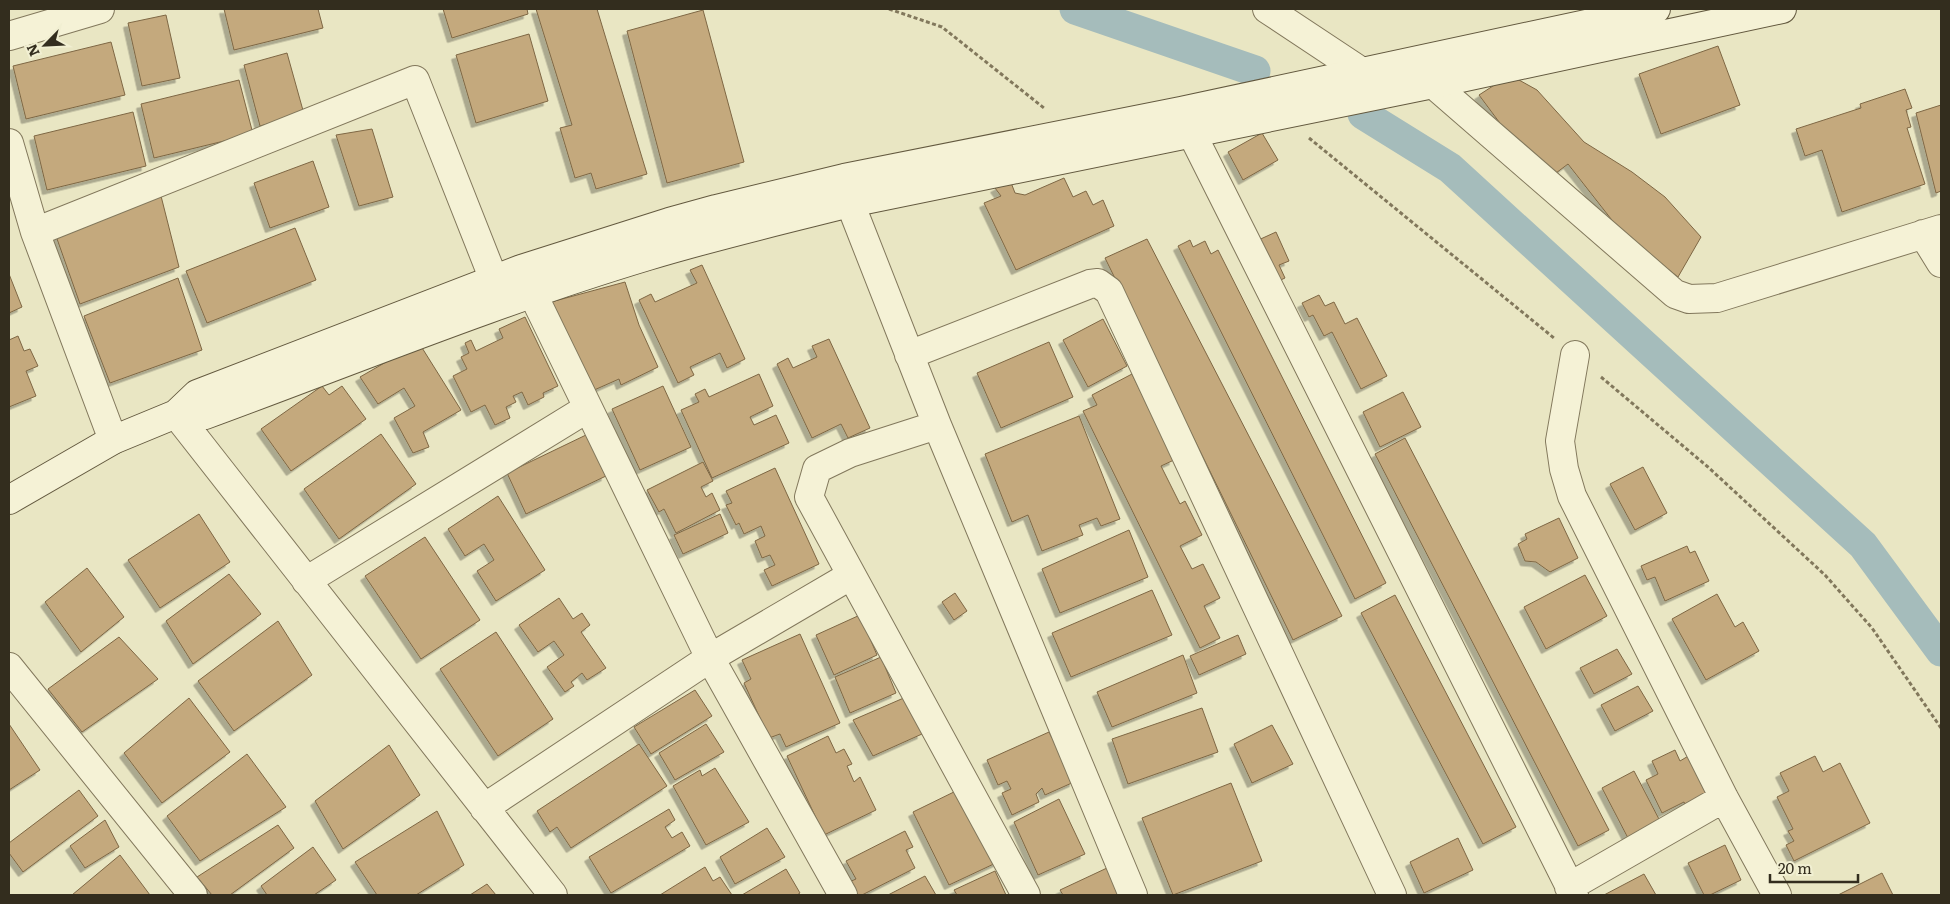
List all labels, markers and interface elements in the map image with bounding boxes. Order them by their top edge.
north arrow [20,20,70,70]
text: N [21,41,44,60]
scale bar [1770,852,1858,884]
text: 20 m [1778,856,1812,879]

